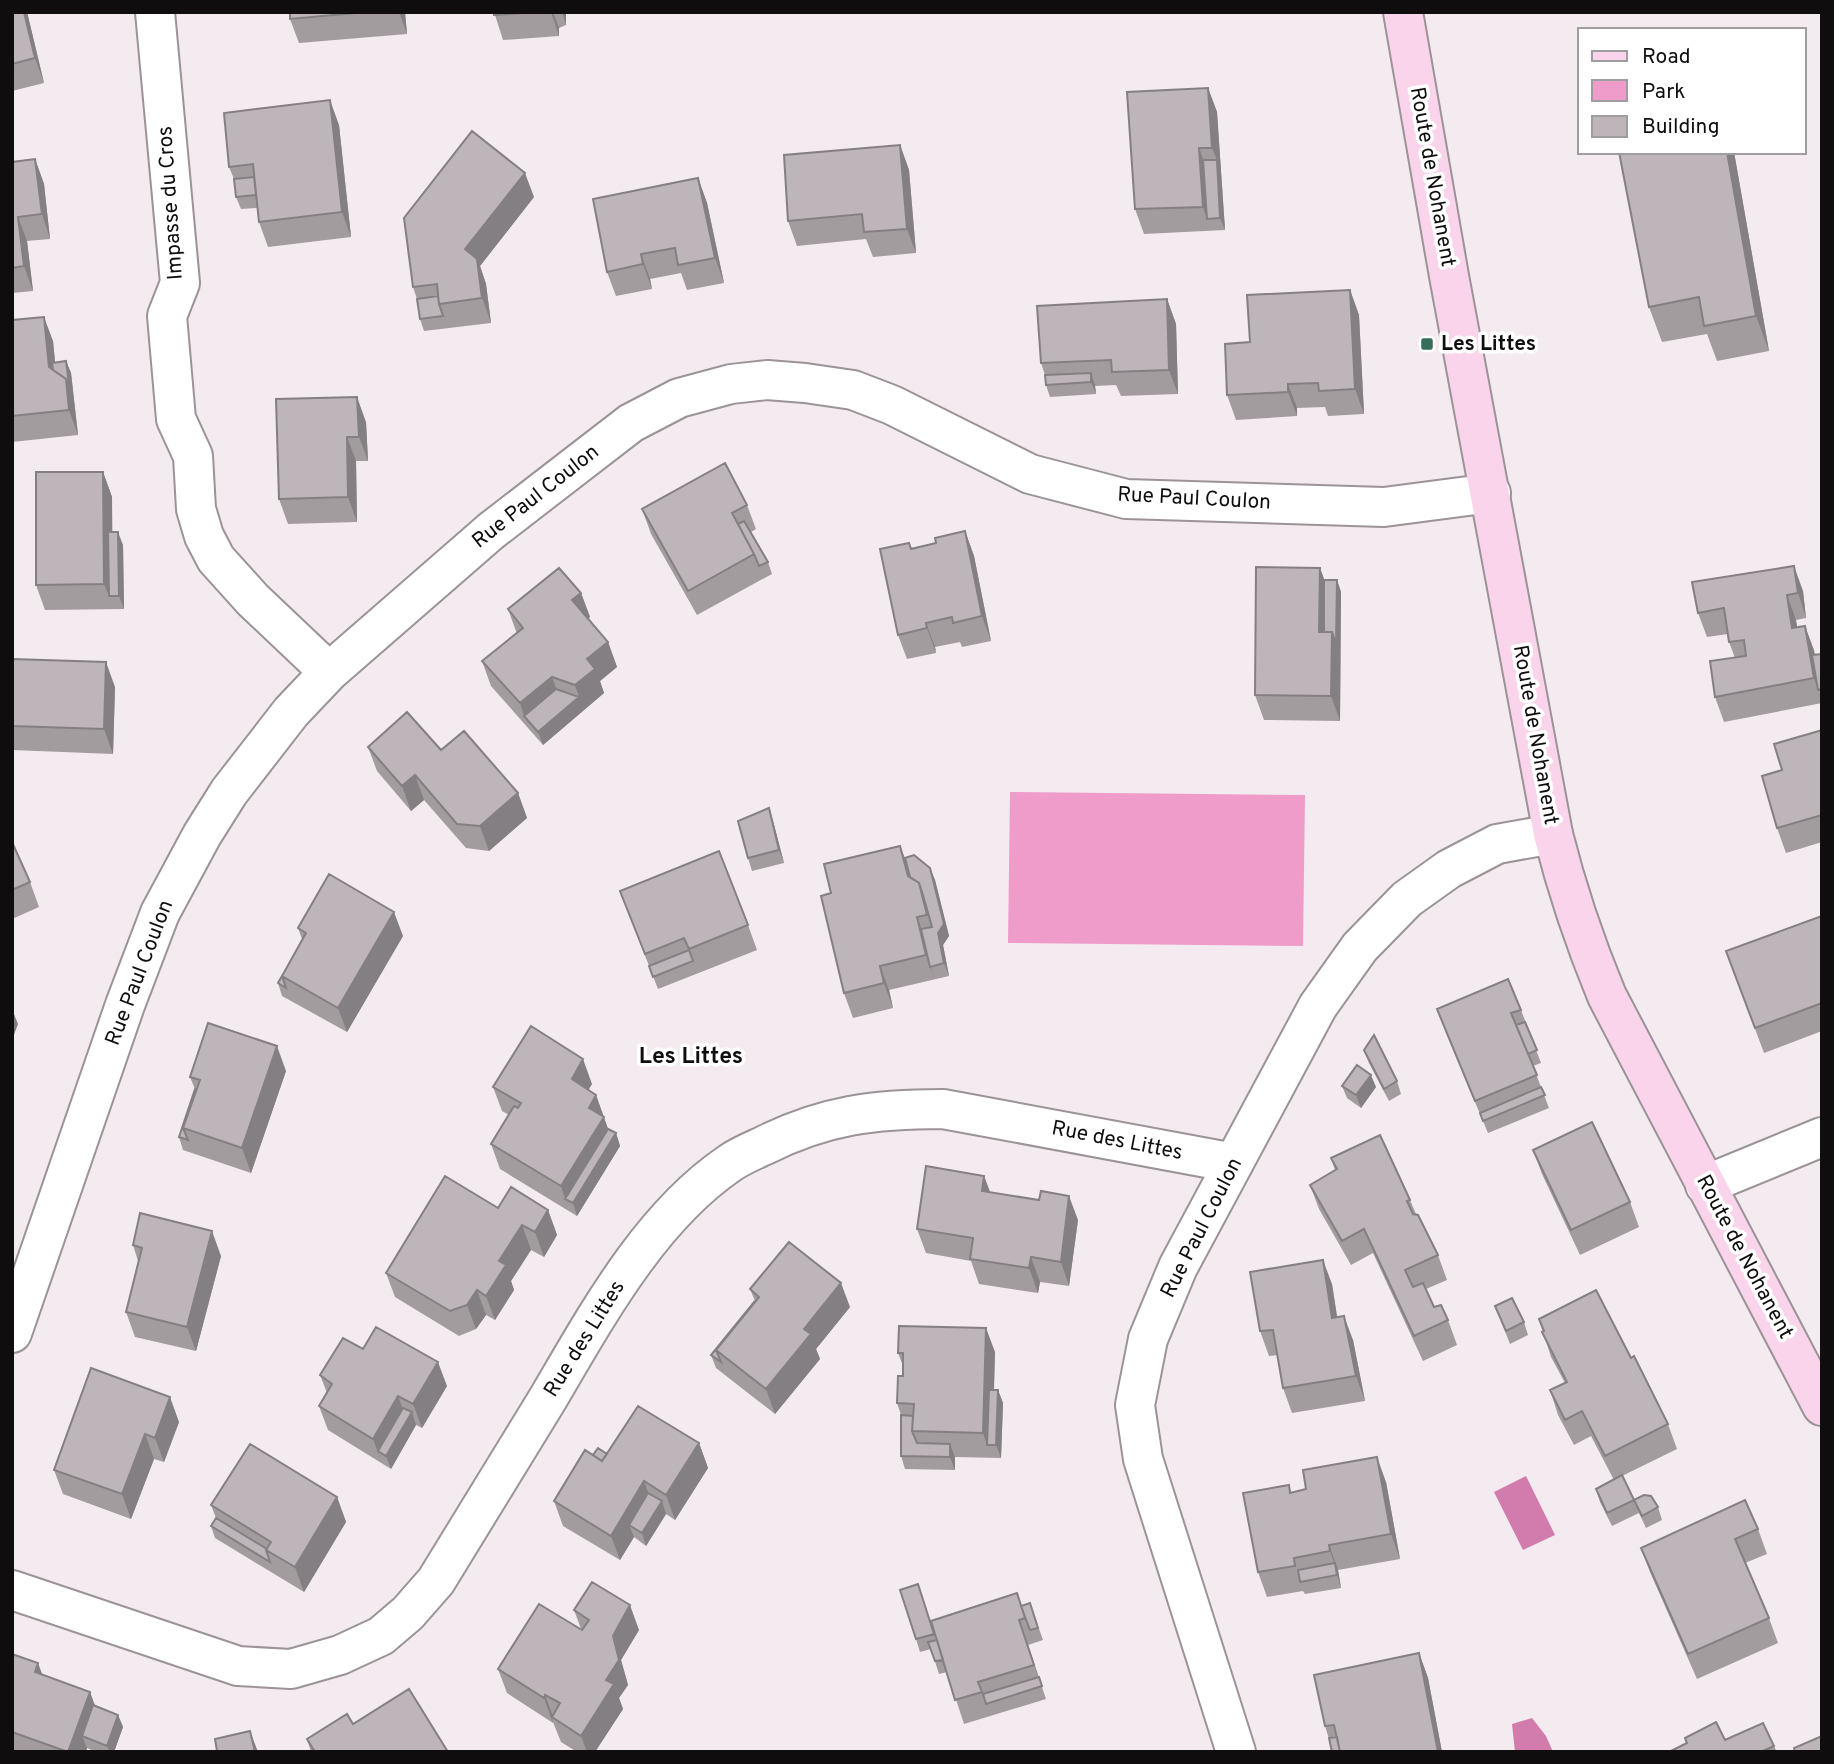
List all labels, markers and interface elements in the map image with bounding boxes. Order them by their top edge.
legend [1578,28,1806,154]
text: Road [1642,44,1691,71]
text: Park [1642,79,1685,106]
street label: Route de Nohanent [1403,85,1461,269]
text: Building [1642,114,1720,141]
street label: Impasse du Cros [152,125,190,281]
place label: Les Littes [1441,331,1536,358]
marker: Les Littes [1419,336,1435,352]
street label: Rue Paul Coulon [467,439,605,555]
street label: Rue Paul Coulon [1116,481,1272,517]
street label: Route de Nohanent [1506,643,1564,827]
street label: Rue Paul Coulon [100,896,180,1050]
district label: Les Littes [639,1043,743,1072]
street label: Rue des Littes [1049,1115,1185,1167]
street label: Rue Paul Coulon [1155,1153,1249,1303]
street label: Route de Nohanent [1689,1170,1799,1344]
street label: Rue des Littes [538,1276,632,1402]

